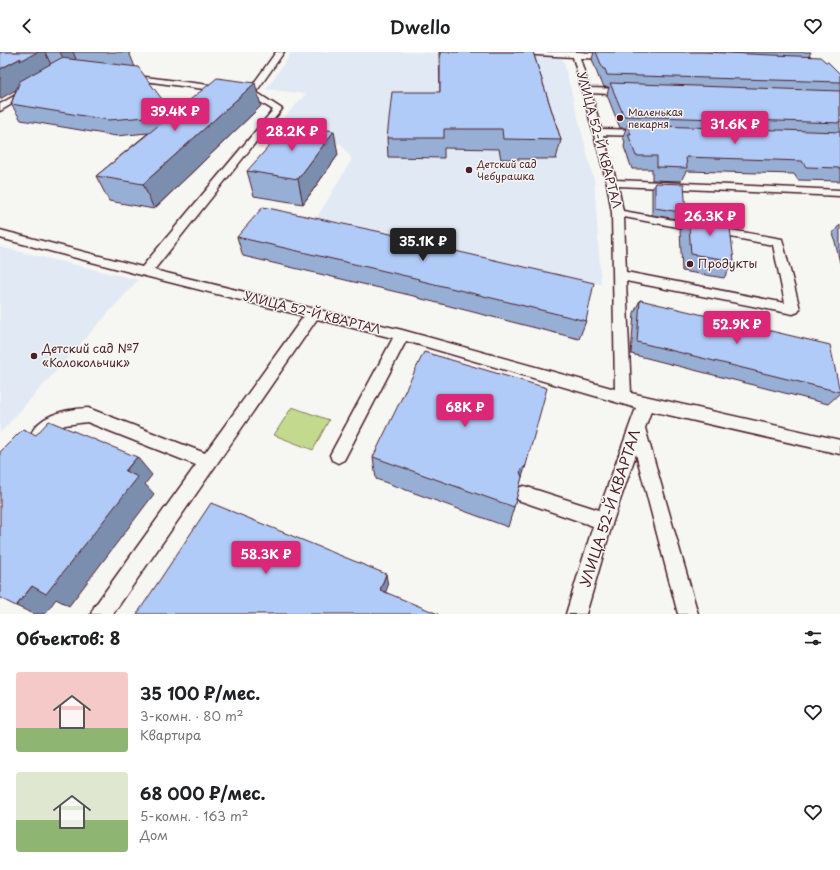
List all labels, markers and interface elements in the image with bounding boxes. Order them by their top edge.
text: Dwello [390,13,450,40]
icon: back [16,15,38,37]
icon: heart [802,15,824,37]
street label: УЛИЦА 52-Й КВАРТАЛ [573,69,627,210]
pin: 39.4K ₽ [138,98,212,132]
text: 39.4K ₽ [150,101,200,120]
place label: Маленькая пекарня [628,104,683,131]
pin: 31.6K ₽ [698,111,772,145]
marker: Маленькая пекарня [615,113,625,123]
text: 31.6K ₽ [710,114,760,133]
pin: 28.2K ₽ [255,118,329,152]
text: 28.2K ₽ [266,121,318,140]
place label: Детский сад Чебурашка [476,156,537,184]
marker: Детский сад Чебурашка [464,165,474,175]
pin: 26.3K ₽ [673,203,747,237]
text: 26.3K ₽ [684,206,736,225]
pin: 35.1K ₽ [386,228,460,262]
text: 35.1K ₽ [399,231,447,250]
place label: Продукты [698,254,757,272]
marker: Продукты [685,259,695,269]
street label: УЛИЦА 52-Й КВАРТАЛ [242,286,383,338]
pin: 52.9K ₽ [700,311,774,345]
text: 52.9K ₽ [712,314,762,333]
place label: Детский сад №7 «Колокольчик» [41,339,139,371]
marker: Детский сад №7 «Колокольчик» [29,351,39,361]
pin: 68K ₽ [437,394,493,428]
text: 68K ₽ [445,397,485,416]
street label: УЛИЦА 52-Й КВАРТАЛ [574,426,645,589]
pin: 58.3K ₽ [229,541,303,575]
text: 58.3K ₽ [240,544,292,563]
text: Объектов: 8 [16,625,120,651]
icon: filters [802,627,824,649]
text: 35 100 ₽/мес. [140,680,260,706]
icon: home [48,688,96,736]
icon: heart [802,701,824,723]
text: 3-комн. · 80 m² [140,706,243,725]
text: Квартира [140,725,201,744]
text: 68 000 ₽/мес. [140,780,265,806]
icon: home [48,788,96,836]
icon: heart [802,801,824,823]
text: 5-комн. · 163 m² [140,806,249,825]
text: Дом [140,825,168,844]

